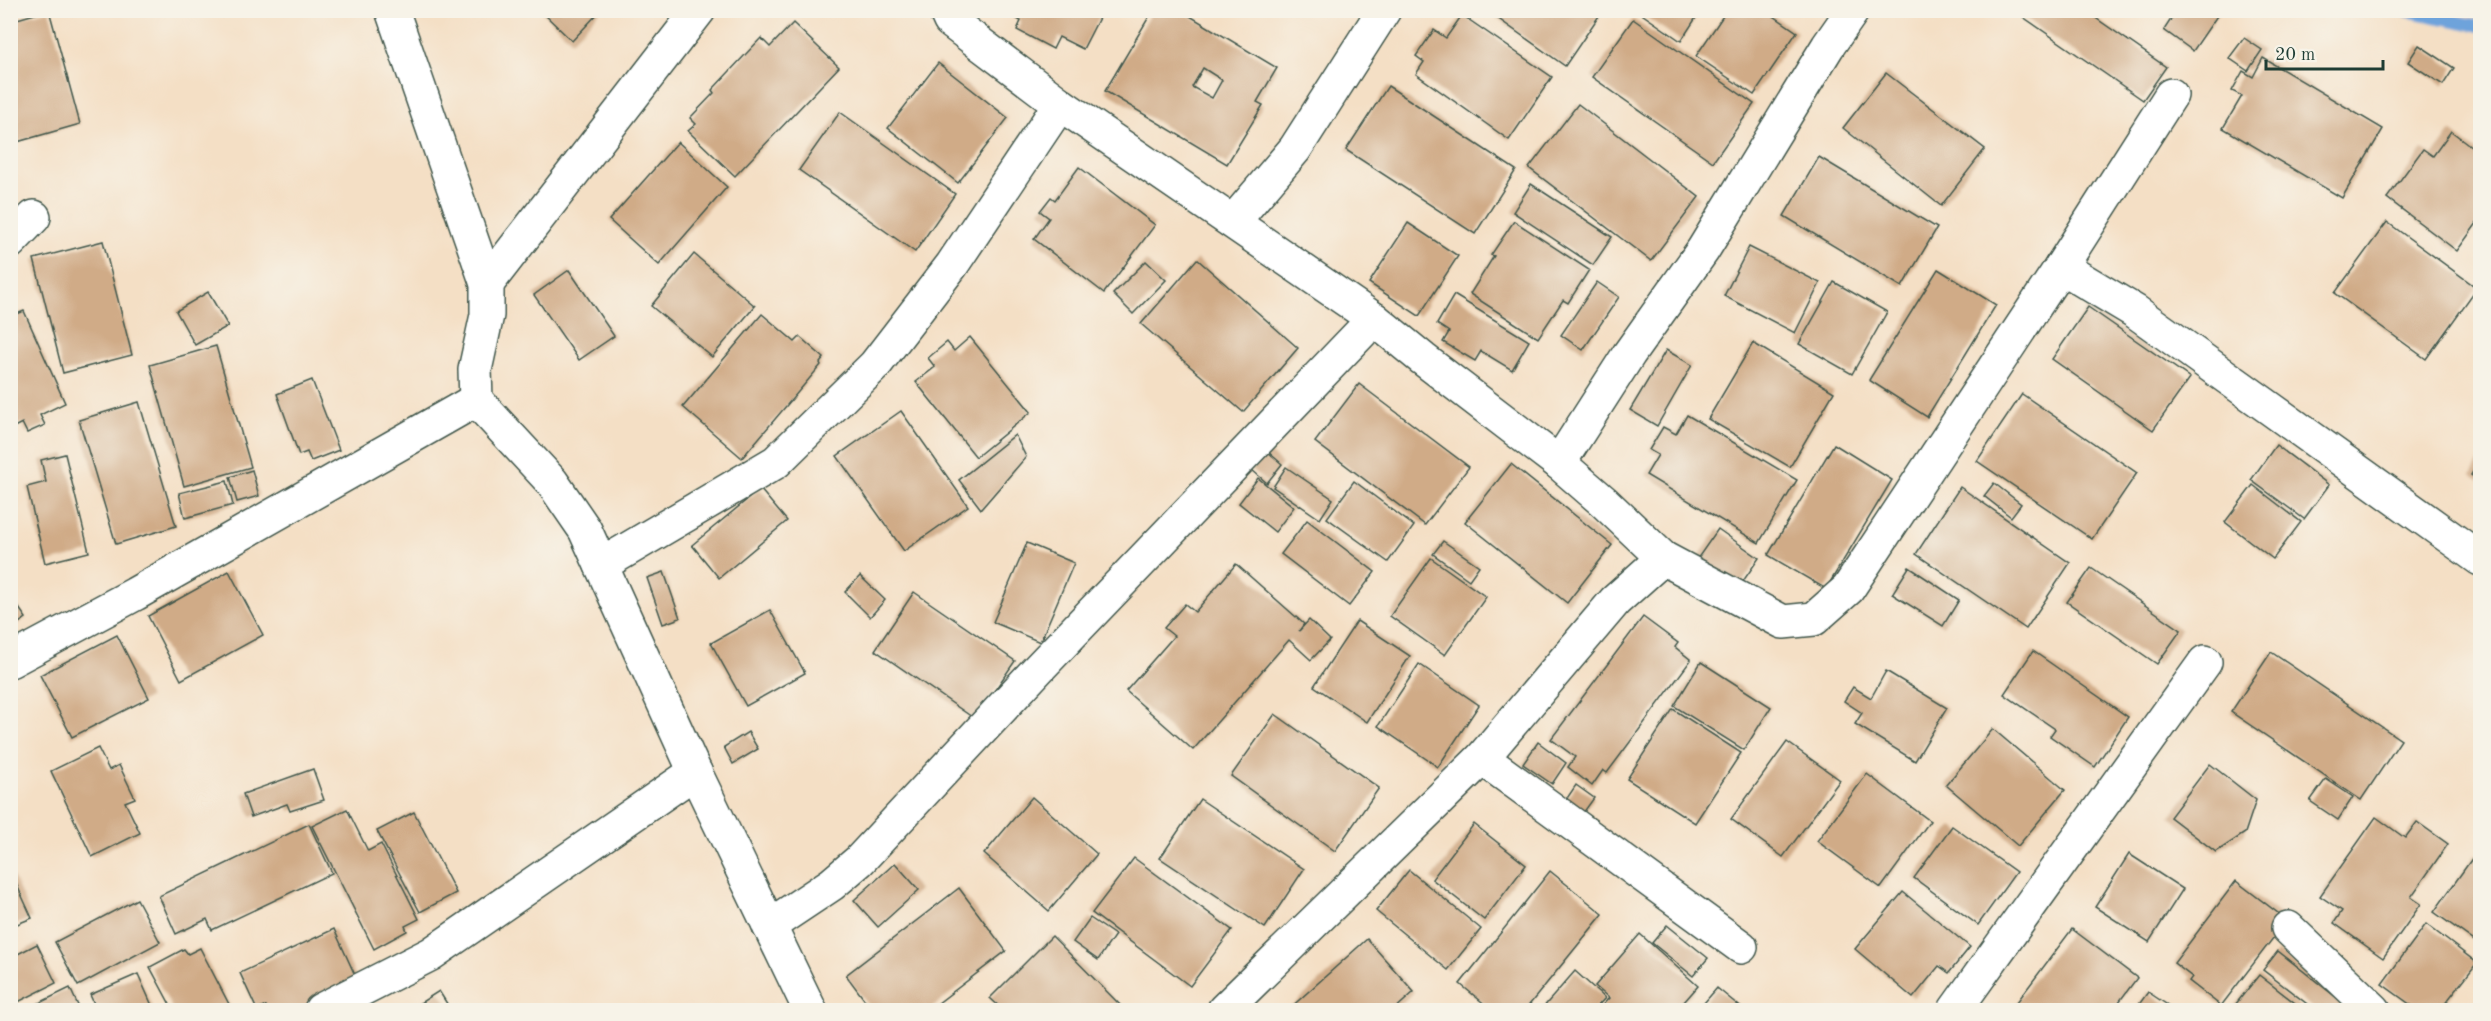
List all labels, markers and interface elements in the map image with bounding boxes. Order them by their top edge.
scale bar [2266,33,2383,71]
text: 20 m [2275,46,2315,64]

